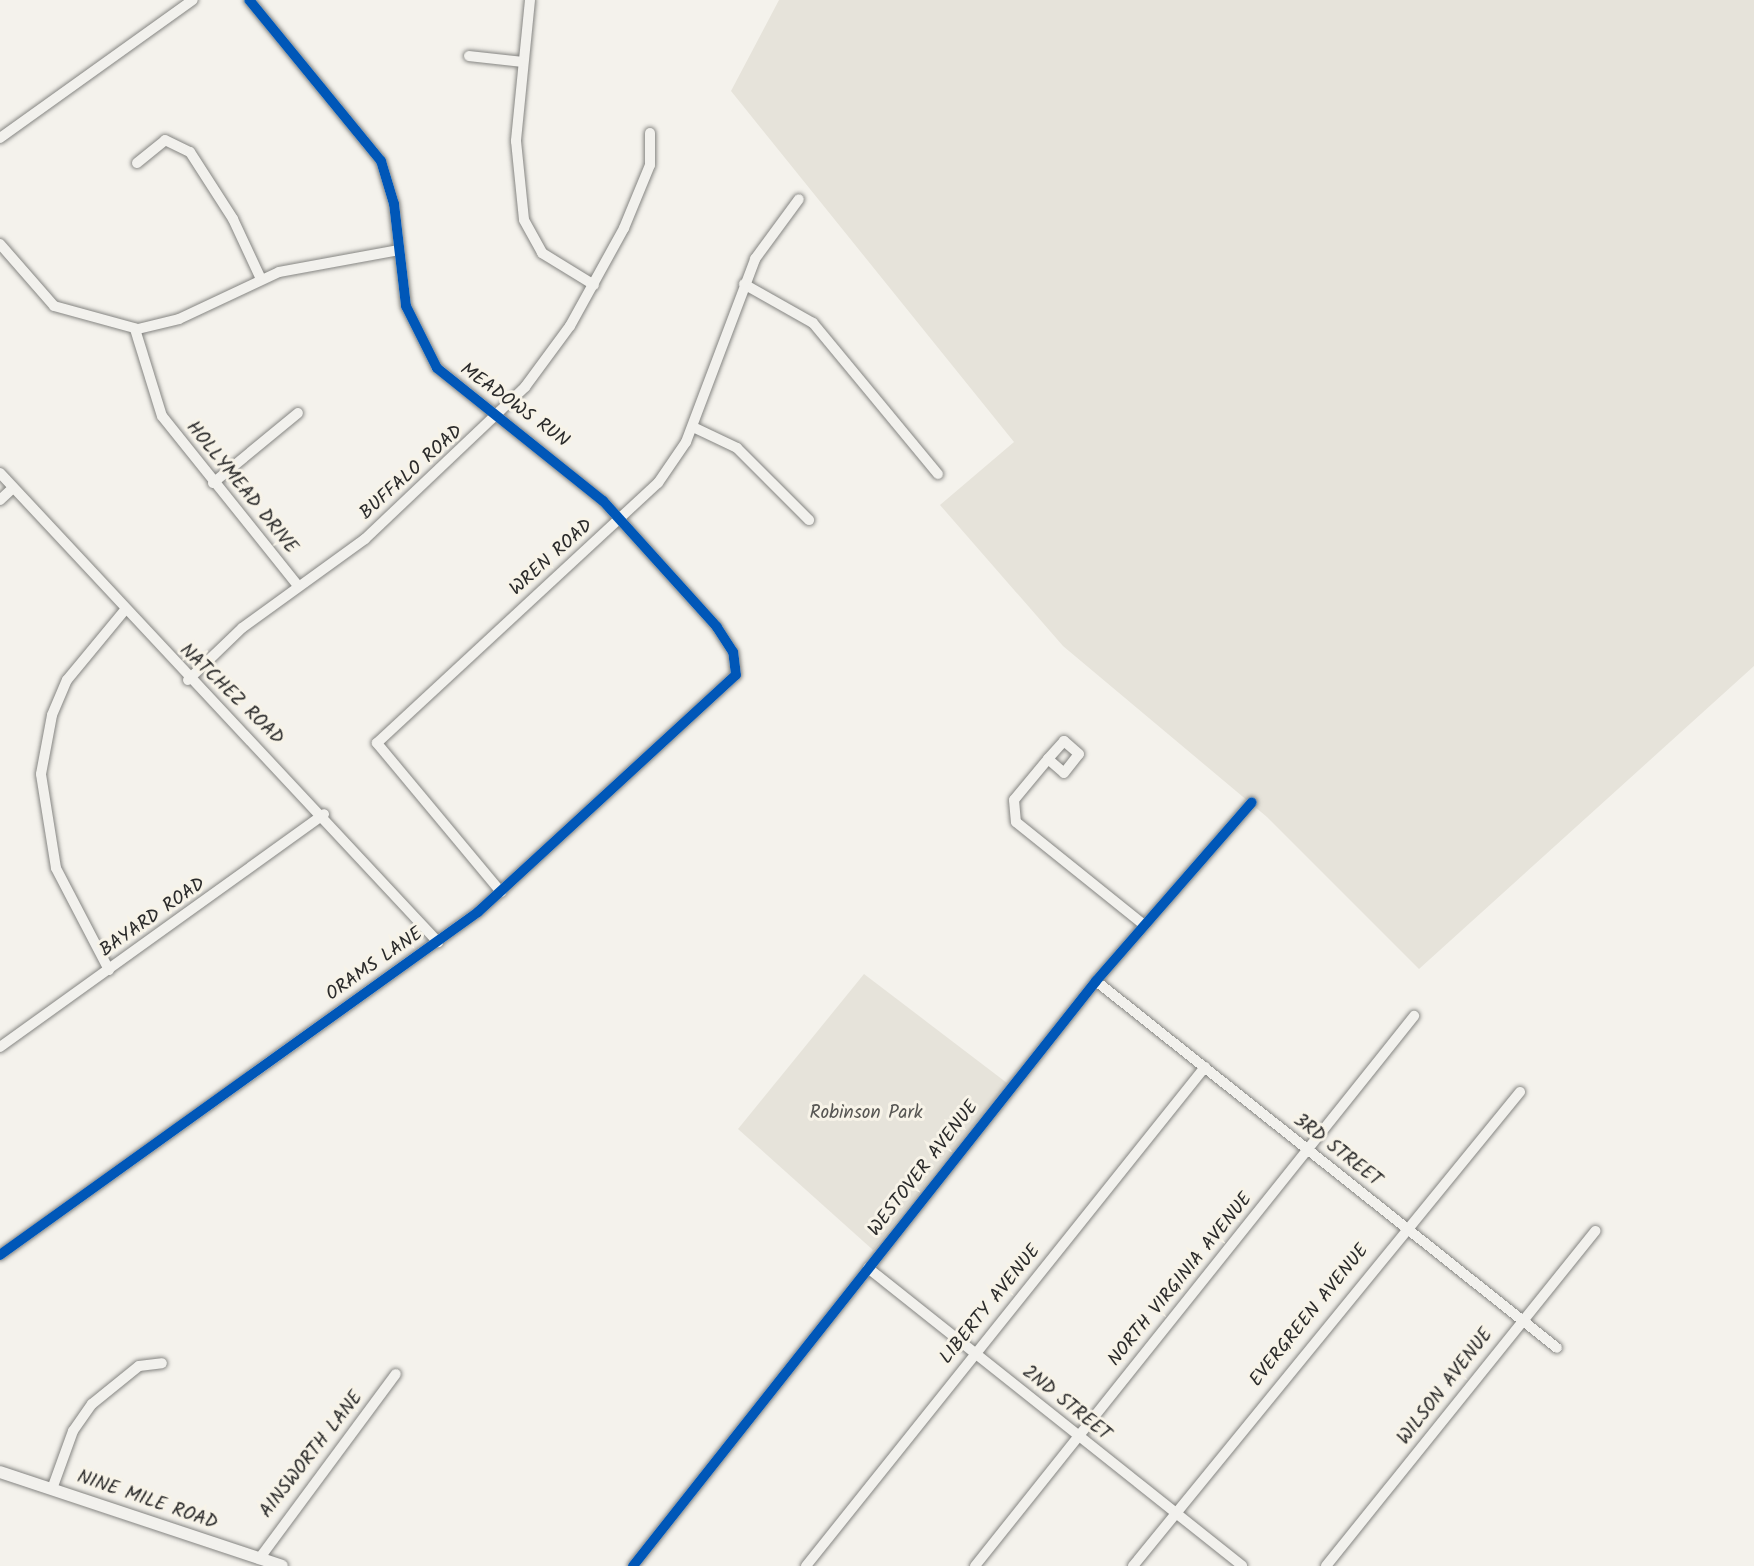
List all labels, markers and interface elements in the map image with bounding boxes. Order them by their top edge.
street label: MEADOWS RUN [455,359,573,453]
street label: HOLLYMEAD DRIVE [181,417,301,559]
street label: BUFFALO ROAD [356,421,468,525]
street label: WREN ROAD [506,515,598,601]
street label: NATCHEZ ROAD [174,640,288,750]
street label: BAYARD ROAD [96,873,210,963]
street label: ORAMS LANE [322,923,428,1007]
street label: WESTOVER AVENUE [864,1097,984,1241]
park label: Robinson Park [809,1103,923,1125]
street label: 3RD STREET [1288,1110,1386,1192]
street label: NORTH VIRGINIA AVENUE [1104,1189,1258,1371]
street label: EVERGREEN AVENUE [1245,1240,1375,1392]
street label: LIBERTY AVENUE [936,1241,1046,1369]
street label: WILSON AVENUE [1393,1324,1499,1450]
street label: 2ND STREET [1017,1361,1115,1447]
street label: AINSWORTH LANE [255,1387,369,1523]
street label: NINE MILE ROAD [74,1466,220,1536]

